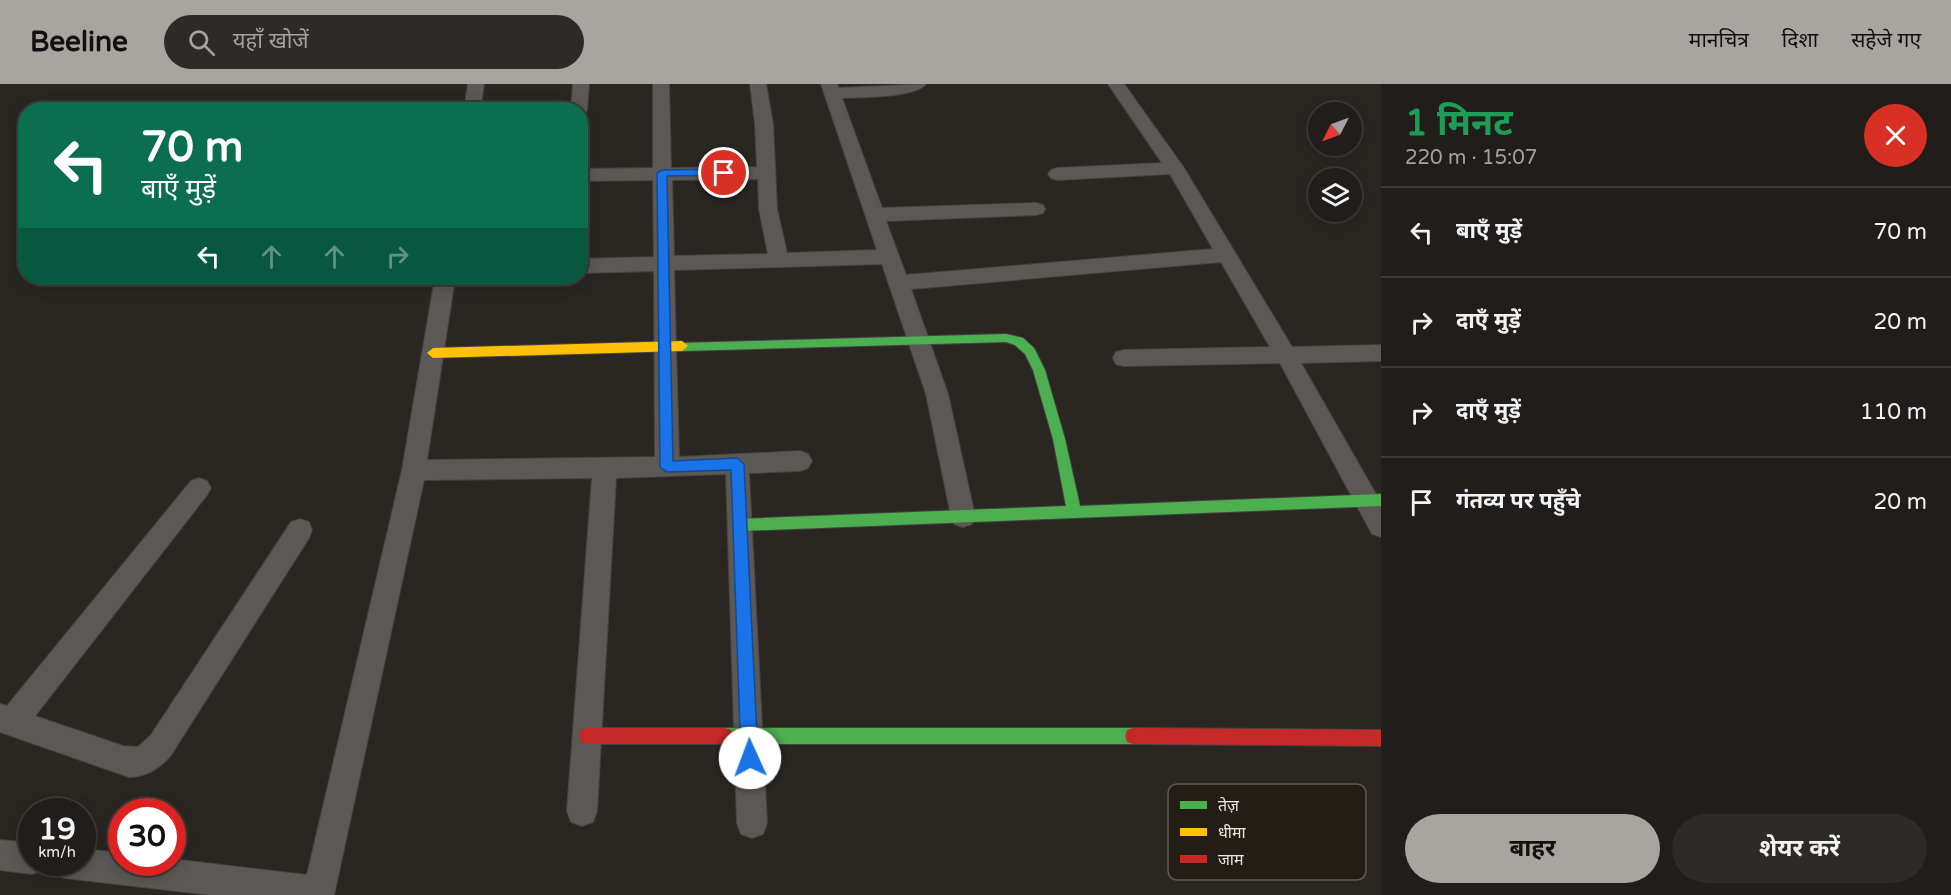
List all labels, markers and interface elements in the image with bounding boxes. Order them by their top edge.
search box [164,15,584,69]
text: Beeline [30,25,128,59]
icon: search [185,26,218,59]
text: यहाँ खोजें [233,28,309,54]
text: मानचित्र [1689,28,1749,53]
text: दिशा [1782,28,1818,53]
text: सहेजे गए [1851,28,1921,53]
north arrow [1308,102,1362,156]
map controls [1308,102,1362,222]
text: 1 मिनट [1405,102,1513,145]
button: close [1864,104,1927,167]
text: 70 m [141,122,243,173]
icon: left [42,126,120,204]
text: 220 m · 15:07 [1405,146,1537,170]
pin [698,147,749,198]
icon: arrive [707,156,740,189]
button: layers [1308,168,1362,222]
text: बाएँ मुड़ें [141,173,216,206]
icon: left [1405,216,1438,249]
text: बाएँ मुड़ें [1456,218,1522,244]
text: 70 m [1873,219,1927,245]
icon: left [192,240,225,273]
icon: ahead [255,240,288,273]
icon: ahead [318,240,351,273]
icon: right [381,240,414,273]
icon: right [1405,306,1438,339]
text: दाएँ मुड़ें [1456,308,1521,334]
text: 20 m [1873,309,1927,335]
icon: right [1405,396,1438,429]
text: दाएँ मुड़ें [1456,398,1521,424]
text: 110 m [1860,399,1927,425]
icon: arrive [1405,486,1438,519]
text: गंतव्य पर पहुँचे [1456,488,1581,514]
text: 20 m [1873,489,1927,515]
position arrow [718,726,782,790]
legend [1168,784,1366,880]
text: तेज़ [1218,796,1240,816]
speed limit sign: 30 [108,798,186,876]
text: 19 [38,811,76,848]
button: बाहर [1405,814,1660,883]
button: शेयर करें [1672,814,1927,883]
text: धीमा [1218,823,1247,843]
text: km/h [38,843,76,861]
text: जाम [1218,850,1244,870]

